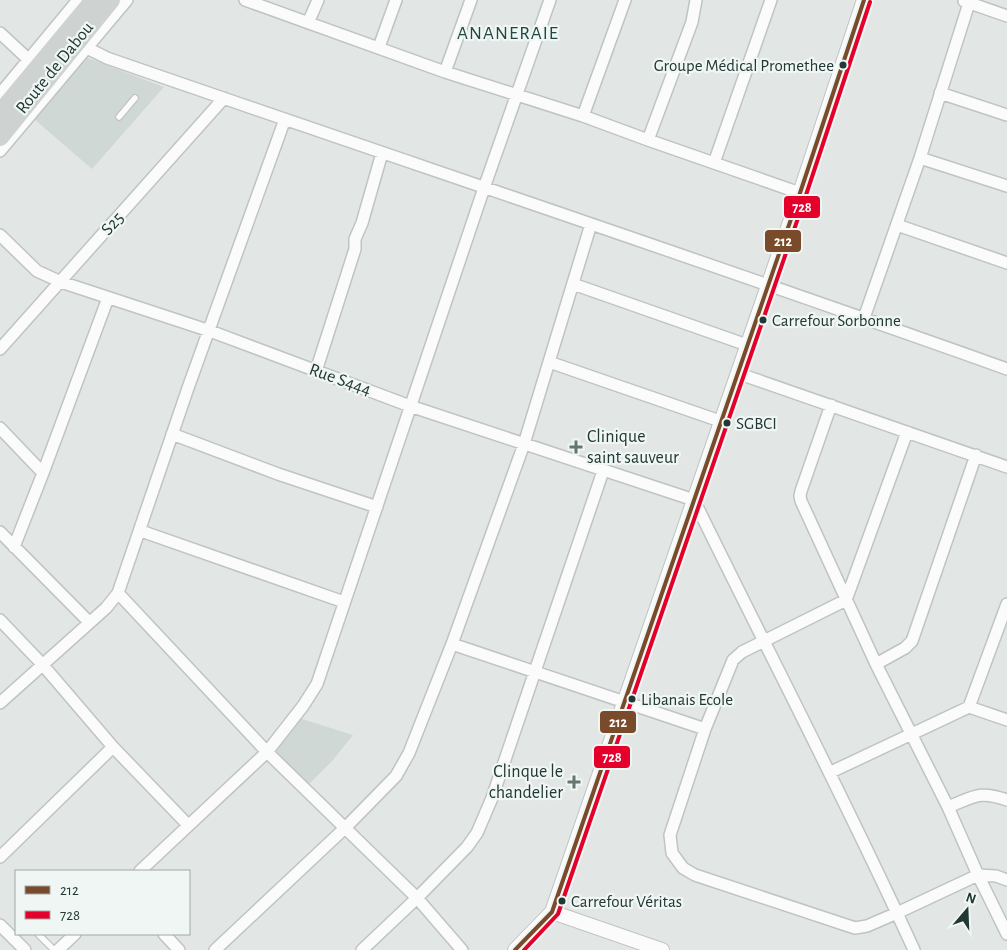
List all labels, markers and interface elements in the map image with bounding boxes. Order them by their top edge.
street label: Route de Dabou [13,19,97,117]
district label: ANANERAIE [457,24,559,43]
place label: Groupe Médical Promethee [654,57,834,74]
marker: Groupe Médical Promethee [838,60,848,70]
line badge: 728 [783,195,821,219]
text: 728 [792,201,812,215]
street label: S25 [98,209,128,239]
line badge: 212 [764,229,802,253]
text: 212 [774,235,793,249]
place label: Carrefour Sorbonne [772,312,901,329]
marker: Carrefour Sorbonne [758,315,768,325]
street label: Rue S444 [307,361,374,400]
place label: SGBCI [736,415,777,432]
marker: SGBCI [722,418,732,428]
place label: Clinique saint sauveur [587,428,679,467]
marker: Clinique saint sauveur [569,440,583,454]
place label: Libanais Ecole [641,691,733,708]
marker: Libanais Ecole [627,694,637,704]
line badge: 212 [599,710,637,734]
text: 212 [609,716,628,730]
line badge: 728 [593,745,631,769]
text: 728 [602,751,622,765]
place label: Clinque le chandelier [489,763,563,802]
marker: Clinque le chandelier [567,775,581,789]
legend [15,870,190,935]
text: 212 [60,883,79,898]
north arrow [942,885,992,935]
text: N [964,890,978,907]
place label: Carrefour Véritas [571,893,682,910]
marker: Carrefour Véritas [557,896,567,906]
text: 728 [60,908,80,923]

